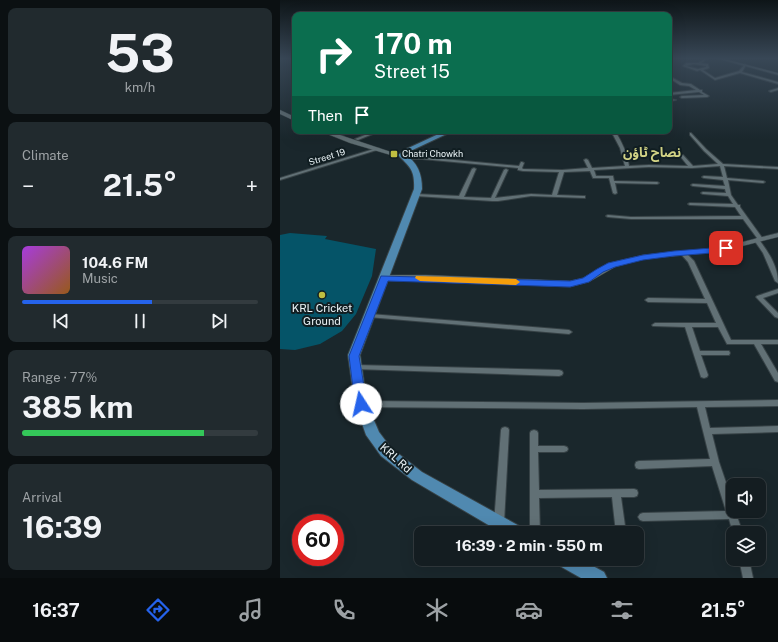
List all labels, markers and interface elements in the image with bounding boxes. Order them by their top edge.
text: 53 [105,23,175,84]
text: 170 m [374,27,453,60]
icon: right [308,28,360,80]
text: Street 15 [374,61,450,82]
text: km/h [125,80,155,95]
icon: arrive [351,104,373,126]
text: Then [308,107,343,124]
district label: نصاح ٹاؤن [623,145,681,162]
street label: Street 19 [307,146,347,167]
text: Climate [22,148,69,163]
place label: Chatri Chowkh [402,148,463,159]
marker: Chatri Chowkh [389,149,399,159]
text: 21.5° [103,167,177,203]
text: − [22,173,34,199]
text: + [246,173,258,199]
pin [709,231,743,265]
icon: arrive [715,237,737,259]
text: 104.6 FM [82,254,148,271]
text: Music [82,271,118,286]
marker: KRL Cricket Ground [317,290,327,300]
place label: KRL Cricket Ground [292,302,352,327]
icon: previous [50,310,72,332]
icon: pause [129,310,151,332]
icon: next [208,310,230,332]
text: Range · 77% [22,370,97,385]
position arrow [340,383,382,425]
text: 385 km [22,389,133,425]
street label: KRL Rd [378,441,414,475]
map controls [726,478,766,566]
button: sound [726,478,766,518]
text: Arrival [22,490,62,505]
text: 16:39 [22,509,102,545]
speed limit sign: 60 [292,514,344,566]
button: layers [726,526,766,566]
text: 16:39 · 2 min · 550 m [455,537,603,554]
icon: directions [144,596,172,624]
icon: music [237,596,265,624]
icon: phone [330,596,358,624]
icon: climate [423,596,451,624]
icon: car [515,596,543,624]
icon: filters [608,596,636,624]
text: 16:37 [32,600,80,621]
text: 21.5° [701,600,746,621]

